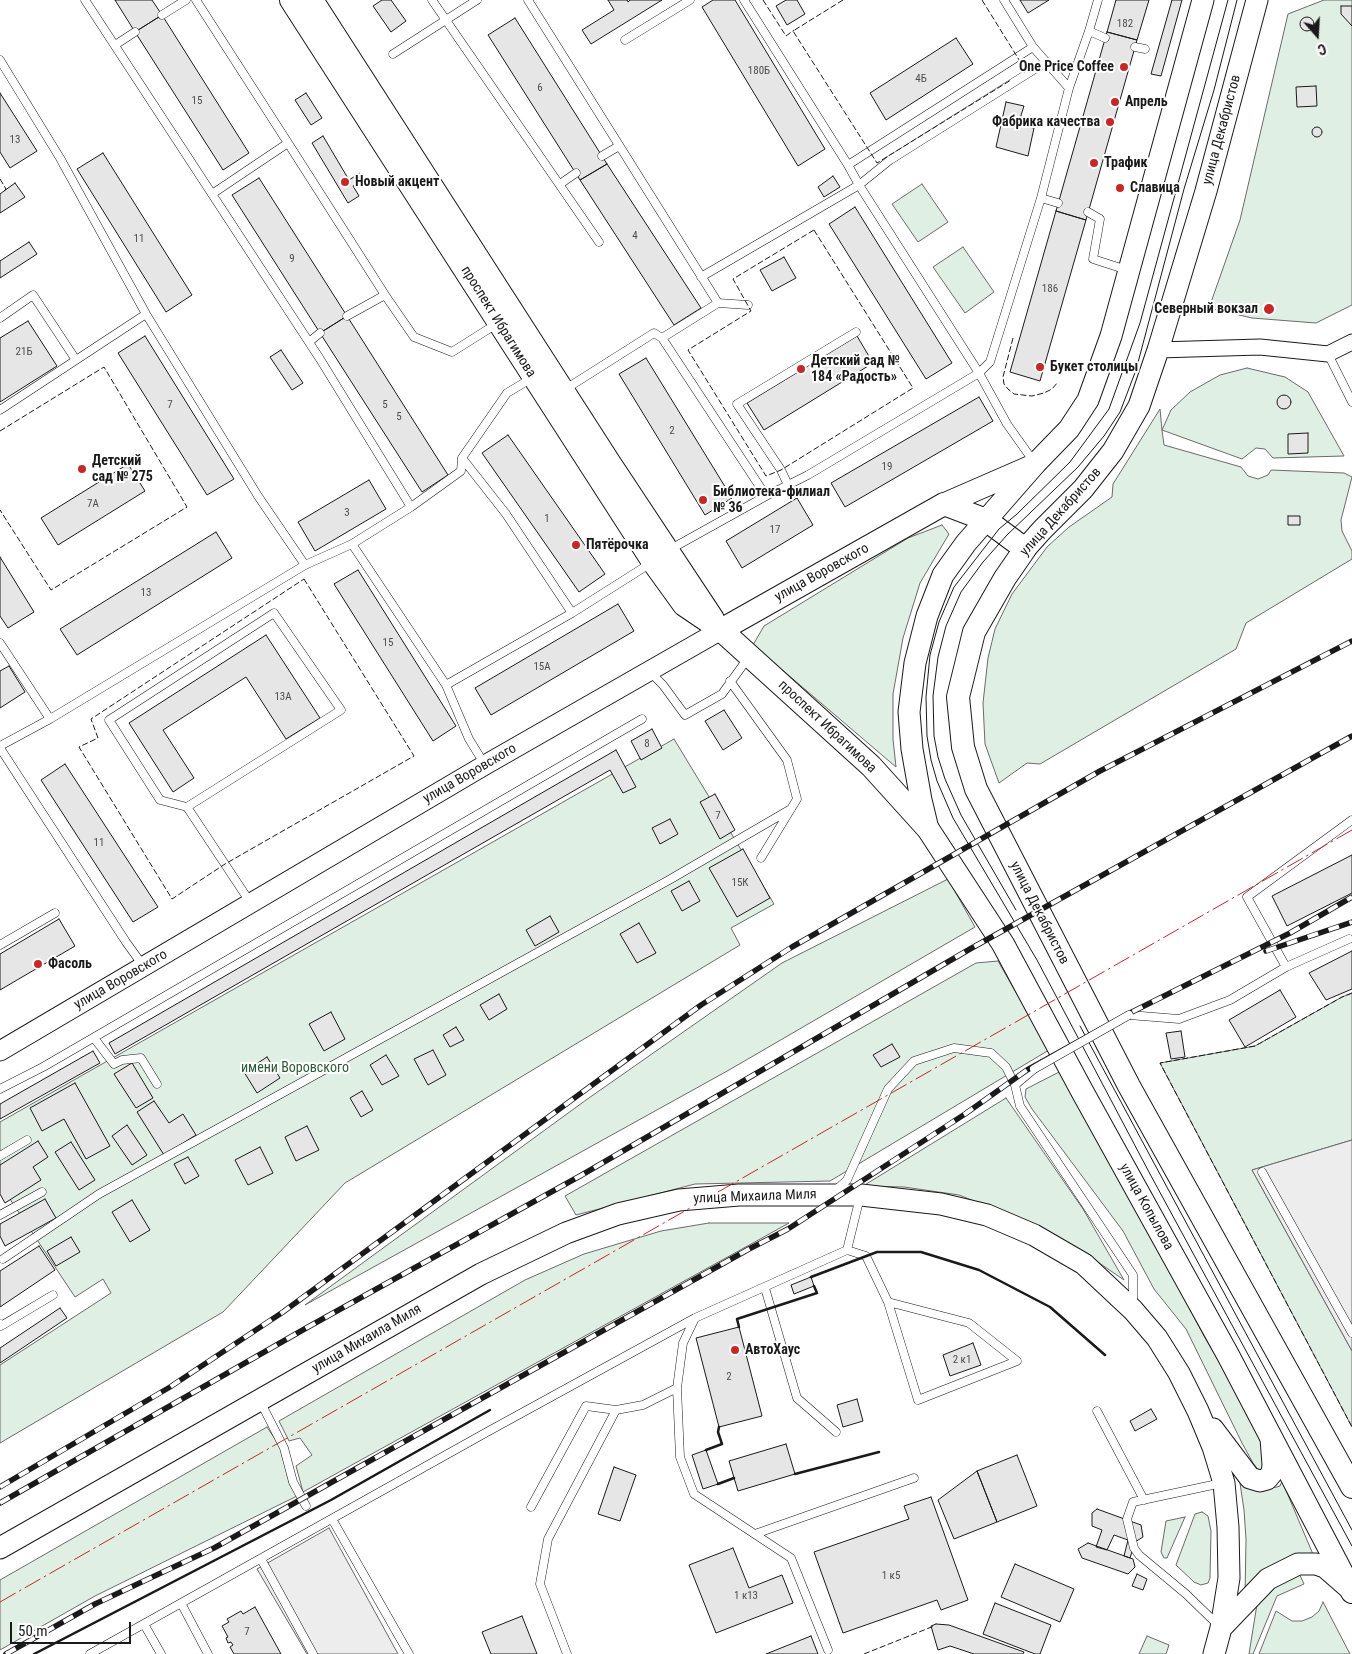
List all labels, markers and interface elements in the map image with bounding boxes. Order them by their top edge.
north arrow [1292,10,1342,60]
house number: 182 [1117,17,1133,31]
text: С [1316,40,1328,58]
place label: One Price Coffee [1019,59,1114,75]
marker: One Price Coffee [1118,61,1130,73]
house number: 180Б [748,64,770,78]
house number: 4Б [915,72,927,86]
street label: улица Декабристов [1199,73,1245,187]
house number: 6 [537,81,543,95]
house number: 15 [192,94,202,108]
place label: Апрель [1125,94,1168,110]
marker: Апрель [1109,96,1121,108]
place label: Фабрика качества [992,114,1100,130]
marker: Фабрика качества [1104,116,1116,128]
house number: 13 [10,133,20,147]
place label: Трафик [1104,155,1147,171]
marker: Трафик [1088,157,1100,169]
place label: Новый акцент [355,174,439,190]
marker: Новый акцент [339,176,351,188]
place label: Славица [1130,180,1180,196]
marker: Славица [1114,182,1126,194]
house number: 4 [632,229,638,243]
house number: 11 [134,232,144,246]
house number: 9 [289,252,295,266]
street label: проспект Ибрагимова [457,263,539,381]
house number: 186 [1042,282,1058,296]
place label: Северный вокзал [1154,301,1258,317]
marker: Северный вокзал [1262,302,1276,316]
house number: 21Б [16,345,32,359]
place label: Детский сад № 184 «Радость» [811,353,900,386]
place label: Букет столицы [1050,359,1138,375]
marker: Букет столицы [1034,361,1046,373]
marker: Детский сад № 184 «Радость» [795,363,807,375]
house number: 7 [167,398,173,412]
house number: 5 [382,398,388,412]
house number: 5 [396,410,402,424]
house number: 2 [669,424,675,438]
place label: Детский сад № 275 [92,453,153,486]
house number: 19 [882,460,892,474]
marker: Детский сад № 275 [76,463,88,475]
street label: улица Декабристов [1017,464,1105,560]
place label: Библиотека-филиал № 36 [713,484,830,516]
marker: Библиотека-филиал № 36 [697,494,709,506]
house number: 7А [87,497,99,511]
house number: 3 [344,506,350,520]
house number: 1 [544,512,550,526]
house number: 17 [770,523,780,537]
place label: Пятёрочка [586,537,649,553]
marker: Пятёрочка [570,539,582,551]
street label: улица Воровского [772,540,872,606]
house number: 13 [141,586,151,600]
house number: 15 [383,636,393,650]
house number: 15А [533,660,551,674]
street label: проспект Ибрагимова [774,677,880,777]
house number: 13А [274,690,292,704]
house number: 8 [644,737,650,751]
street label: улица Воровского [420,740,520,808]
house number: 7 [715,809,721,823]
house number: 11 [94,836,104,850]
street label: улица Декабристов [1006,859,1072,967]
house number: 15К [731,876,749,890]
street label: улица Воровского [71,946,171,1014]
place label: Фасоль [48,956,92,972]
marker: Фасоль [32,958,44,970]
park label: имени Воровского [241,1060,349,1076]
street label: улица Копылова [1115,1161,1177,1253]
street label: улица Михаила Миля [693,1186,817,1208]
street label: улица Михаила Миля [309,1301,425,1377]
place label: АвтоХаус [745,1342,800,1358]
marker: АвтоХаус [729,1344,741,1356]
house number: 2 к1 [953,1353,971,1367]
house number: 2 [726,1370,732,1384]
house number: 1 к5 [882,1569,900,1583]
house number: 1 к13 [734,1589,758,1603]
scale bar [12,1612,134,1644]
text: 50 m [18,1622,48,1640]
house number: 7 [244,1625,250,1639]

